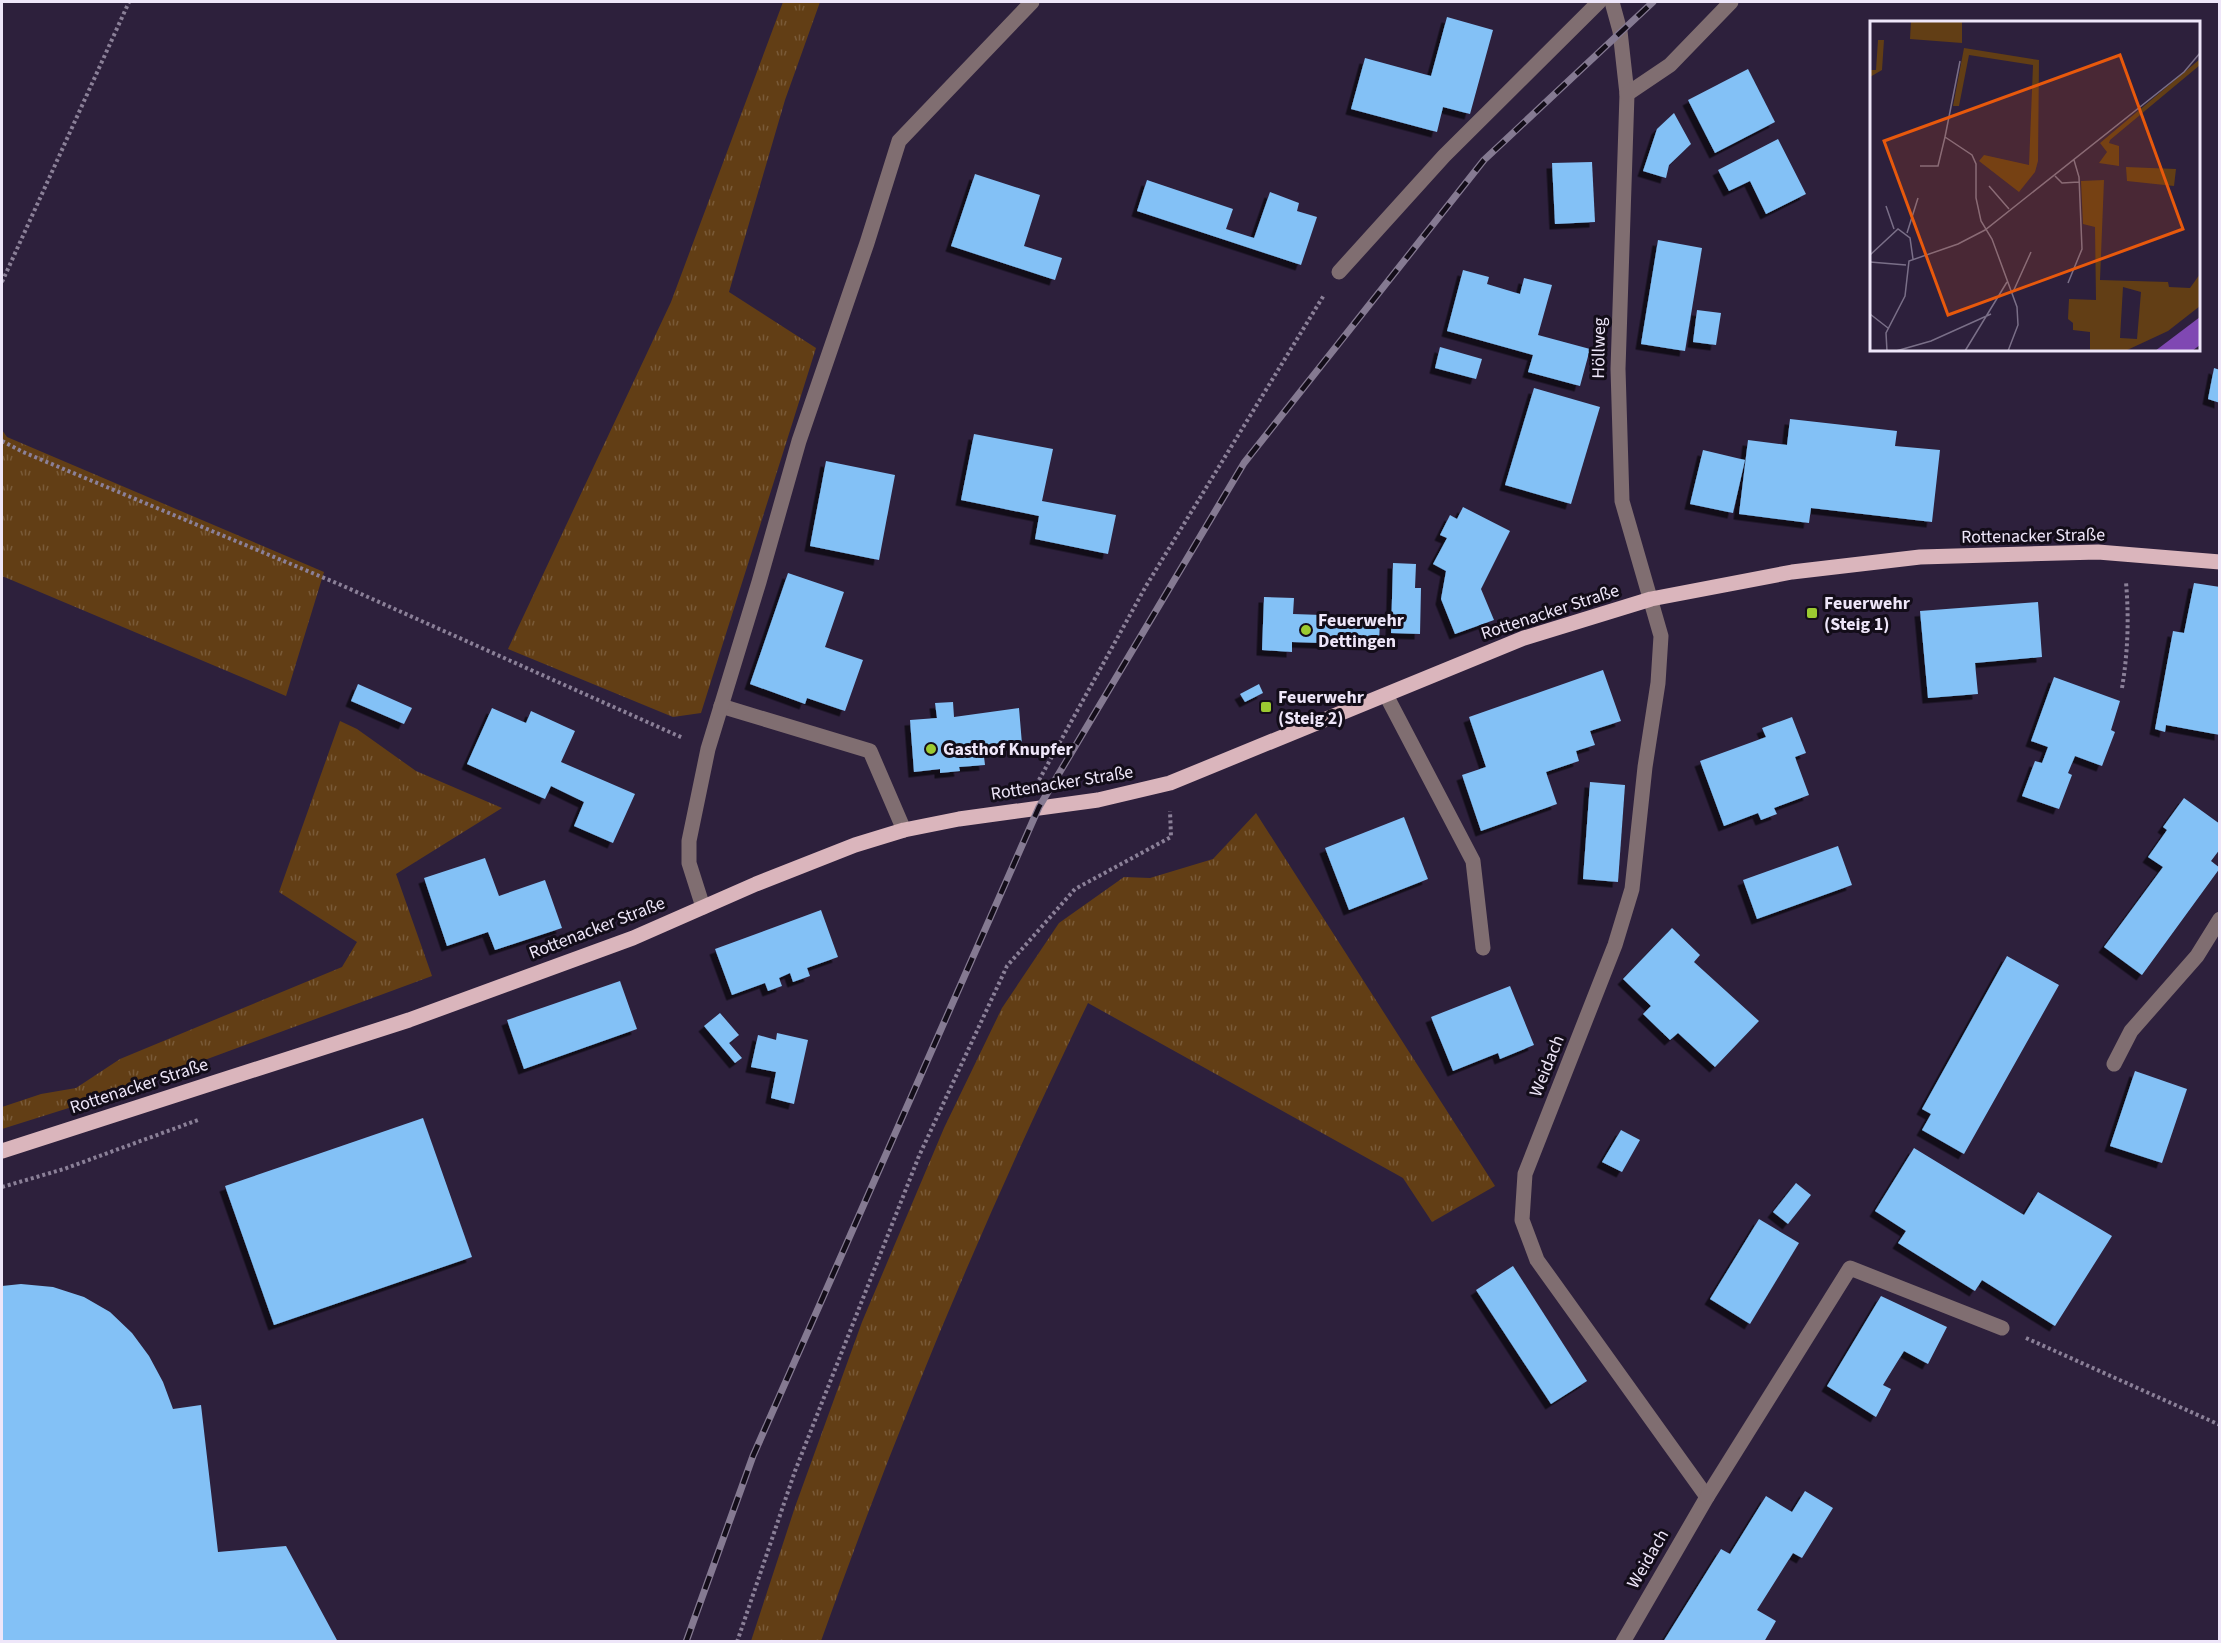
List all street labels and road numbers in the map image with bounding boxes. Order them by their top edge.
street label: Höllweg [1586,317,1612,379]
street label: Rottenacker Straße [1961,522,2105,550]
street label: Rottenacker Straße [1478,578,1622,646]
street label: Rottenacker Straße [989,759,1135,807]
street label: Rottenacker Straße [525,891,669,965]
street label: Weidach [1523,1031,1571,1101]
street label: Rottenacker Straße [67,1052,211,1120]
street label: Weidach [1621,1525,1675,1593]

